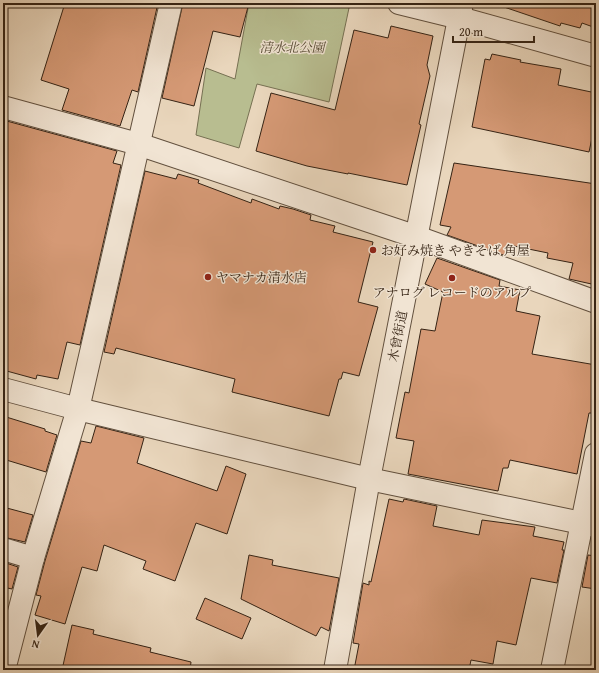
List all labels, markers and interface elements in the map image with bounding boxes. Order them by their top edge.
scale bar [453,18,534,44]
text: 20 m [459,23,483,40]
park label: 清水北公園 [259,38,326,57]
place label: お好み焼き やきそば 角屋 [381,241,530,260]
marker: お好み焼き やきそば 角屋 [368,245,378,255]
place label: ヤマナカ清水店 [216,268,307,287]
marker: ヤマナカ清水店 [203,272,213,282]
marker: アナログ レコードのアルプ [447,273,457,283]
place label: アナログ レコードのアルプ [373,283,531,302]
street label: 木曾街道 [383,309,412,363]
north arrow [18,615,58,655]
text: N [29,636,41,653]

